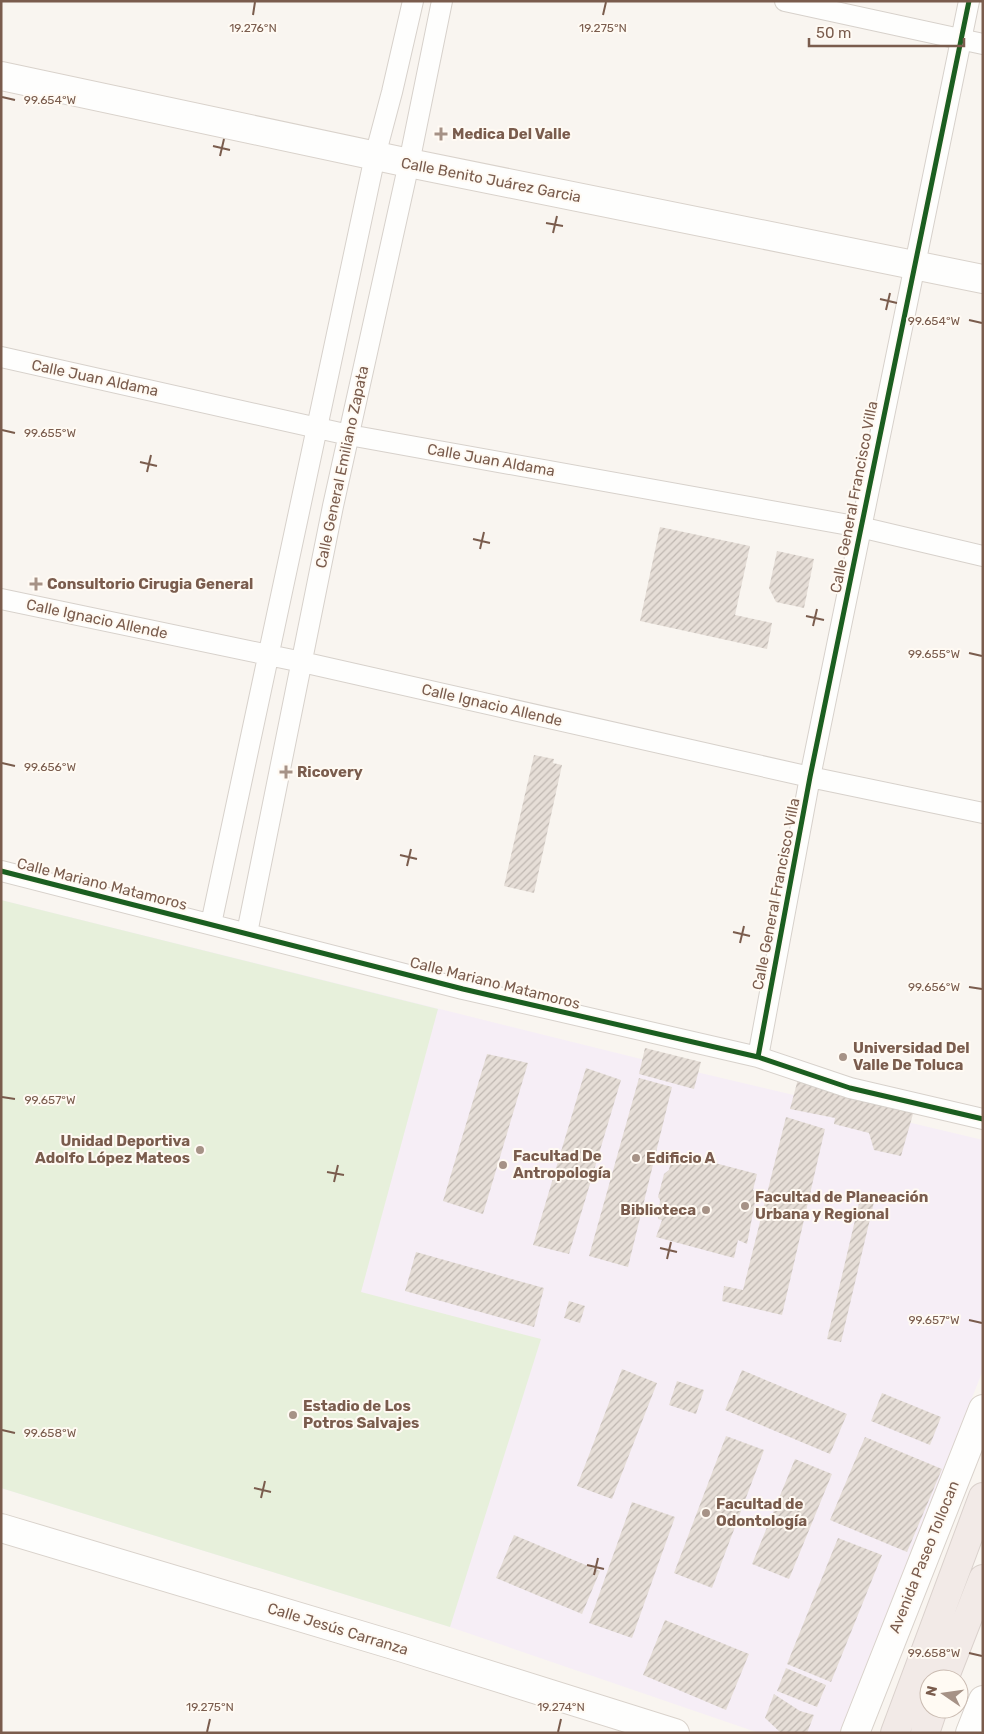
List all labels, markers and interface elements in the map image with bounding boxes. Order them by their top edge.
scale bar [809,15,964,47]
text: 19.276°N [229,21,277,35]
text: 19.275°N [579,21,627,35]
text: 50 m [816,24,851,42]
text: 99.654°W [24,93,77,107]
place label: Medica Del Valle [452,125,571,143]
marker: Medica Del Valle [434,127,448,141]
street label: Calle Benito Juárez Garcia [399,154,583,206]
text: 99.654°W [908,314,961,328]
street label: Calle Juan Aldama [30,356,160,400]
street label: Calle General Emiliano Zapata [312,364,372,570]
street label: Calle General Francisco Villa [827,400,881,594]
text: 99.655°W [24,426,76,440]
street label: Calle Juan Aldama [426,440,556,480]
place label: Consultorio Cirugia General [47,575,253,593]
marker: Consultorio Cirugia General [29,577,43,591]
street label: Calle Ignacio Allende [25,595,169,643]
text: 99.655°W [908,647,960,661]
street label: Calle Ignacio Allende [420,680,564,730]
text: 99.656°W [24,760,76,774]
place label: Ricovery [297,763,363,781]
marker: Ricovery [279,765,293,779]
street label: Calle General Francisco Villa [749,797,803,991]
street label: Calle Mariano Matamoros [15,854,189,914]
street label: Calle Mariano Matamoros [408,953,582,1013]
text: 99.656°W [908,980,960,994]
place label: Universidad Del Valle De Toluca [853,1039,970,1074]
marker: Universidad Del Valle De Toluca [837,1051,849,1063]
text: 99.657°W [24,1093,76,1107]
place label: Unidad Deportiva Adolfo López Mateos [35,1132,190,1167]
marker: Unidad Deportiva Adolfo López Mateos [194,1144,206,1156]
place label: Facultad De Antropología [513,1147,611,1182]
place label: Edificio A [646,1149,716,1167]
marker: Edificio A [630,1152,642,1164]
marker: Facultad De Antropología [497,1159,509,1171]
place label: Facultad de Planeación Urbana y Regional [755,1188,928,1223]
marker: Facultad de Planeación Urbana y Regional [739,1200,751,1212]
place label: Biblioteca [620,1201,696,1219]
marker: Biblioteca [700,1204,712,1216]
text: 99.657°W [908,1313,960,1327]
place label: Estadio de Los Potros Salvajes [303,1397,419,1432]
marker: Estadio de Los Potros Salvajes [287,1409,299,1421]
text: 99.658°W [24,1426,77,1440]
street label: Avenida Paseo Tollocan [885,1478,963,1636]
place label: Facultad de Odontología [716,1495,807,1530]
marker: Facultad de Odontología [700,1507,712,1519]
street label: Calle Jesús Carranza [265,1599,411,1659]
text: 99.658°W [908,1646,961,1660]
north arrow [919,1669,969,1719]
text: N [922,1684,941,1698]
text: 19.275°N [186,1700,234,1714]
text: 19.274°N [537,1700,585,1714]

